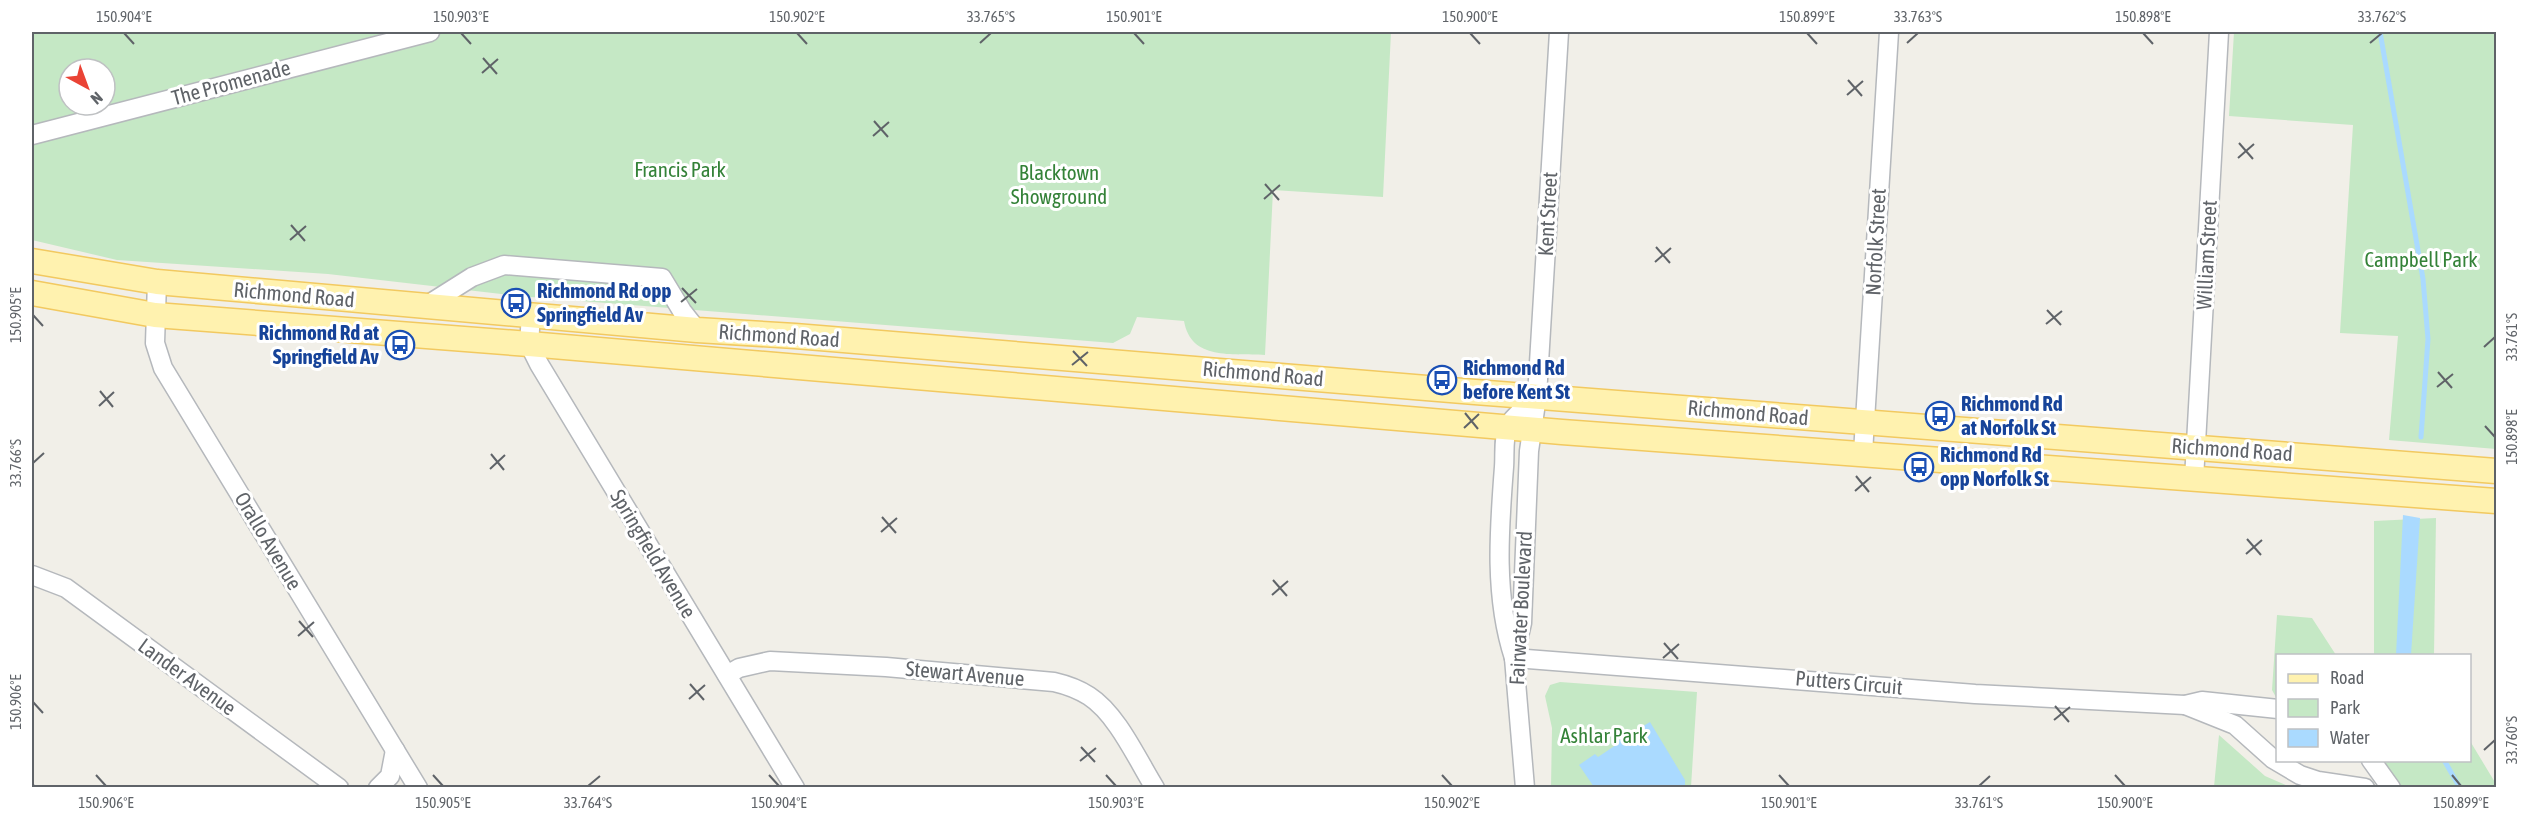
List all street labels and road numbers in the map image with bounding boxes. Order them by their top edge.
street label: The Promenade [169,55,293,109]
street label: Kent Street [1533,171,1561,257]
street label: Norfolk Street [1860,188,1890,296]
street label: William Street [2191,199,2221,310]
street label: Richmond Road [233,277,356,311]
street label: Richmond Road [718,319,840,351]
street label: Richmond Road [1202,356,1325,390]
street label: Richmond Road [1687,395,1810,429]
street label: Richmond Road [2171,433,2293,465]
street label: Springfield Avenue [606,485,702,622]
street label: Orallo Avenue [230,487,307,594]
street label: Fairwater Boulevard [1504,530,1536,686]
street label: Lander Avenue [134,633,241,720]
street label: Stewart Avenue [905,656,1025,690]
street label: Putters Circuit [1794,665,1904,699]

